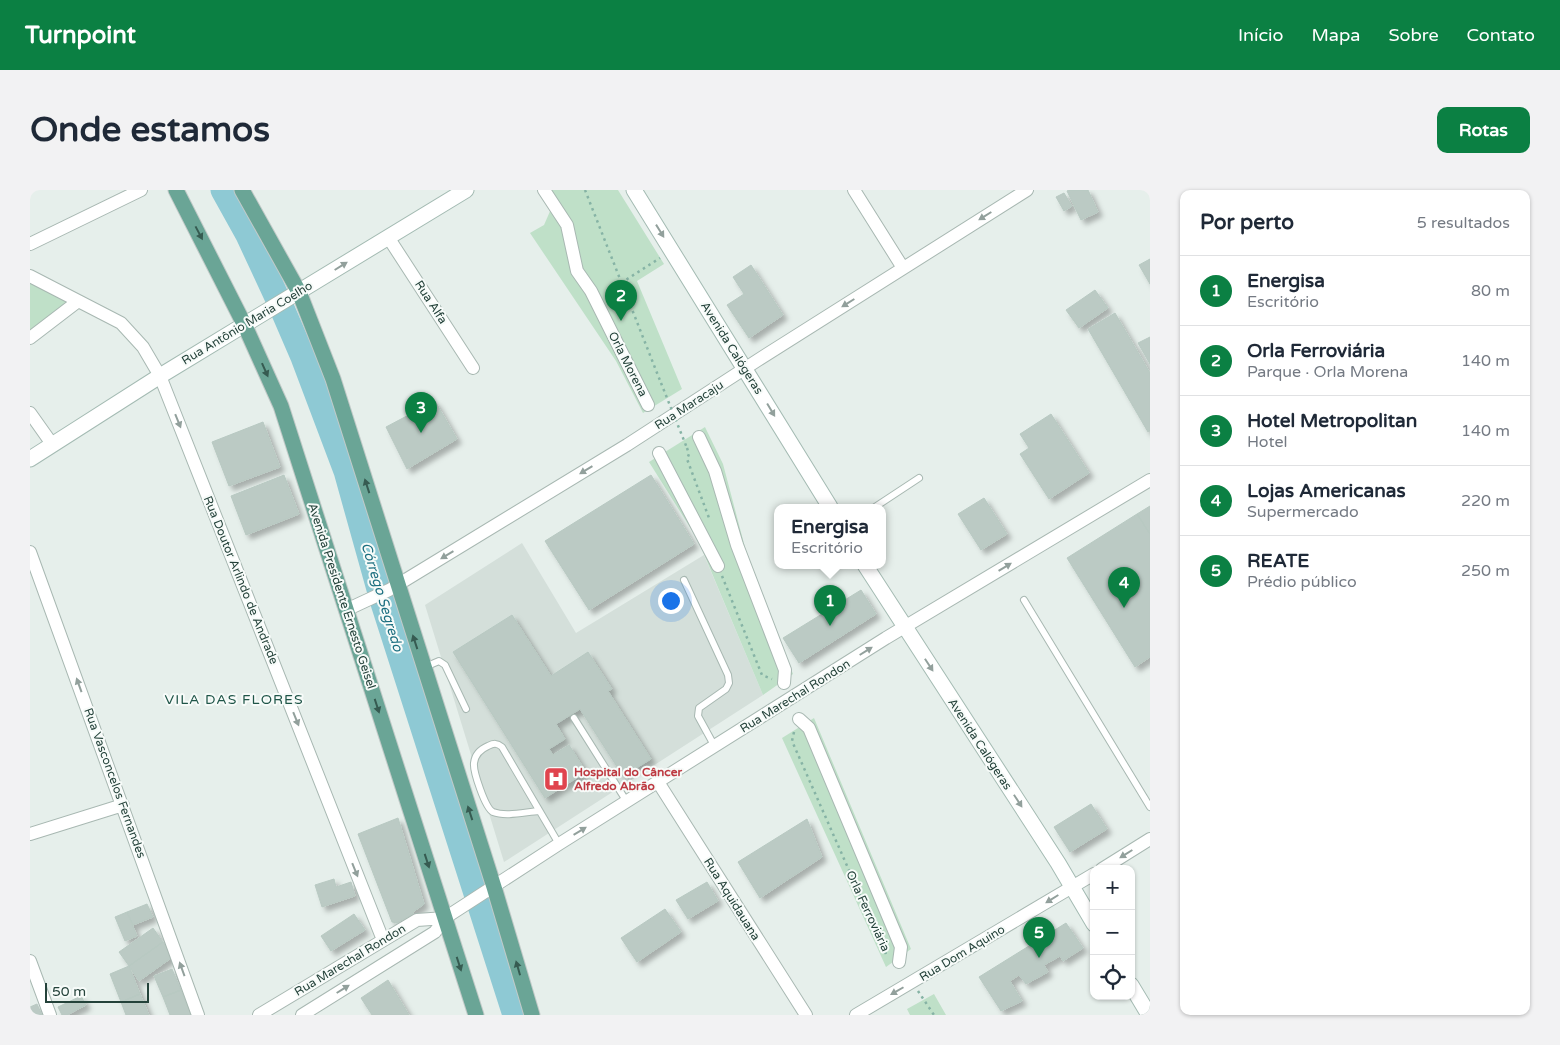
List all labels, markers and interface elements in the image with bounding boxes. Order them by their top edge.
text: Turnpoint [25,21,136,50]
text: Início [1238,24,1283,46]
text: Mapa [1311,24,1360,46]
text: Sobre [1388,24,1439,46]
text: Contato [1467,24,1535,46]
button: Rotas [1437,107,1530,153]
text: Onde estamos [30,109,270,151]
text: Por perto [1200,210,1294,235]
one-way arrow [979,211,992,221]
text: 5 resultados [1417,213,1510,233]
one-way arrow [655,225,664,238]
one-way arrow [195,226,203,240]
one-way arrow [334,262,347,271]
text: Energisa [1247,270,1325,292]
street label: Rua Antônio Maria Coelho [179,278,315,368]
street label: Rua Alfa [412,278,450,326]
pin: 2 [605,280,637,321]
text: 1 [1211,281,1221,301]
text: 80 m [1471,281,1510,301]
text: Escritório [1247,292,1319,312]
one-way arrow [842,298,855,308]
street label: Avenida Calógeras [698,299,766,397]
street label: Orla Morena [606,329,650,399]
text: Orla Ferroviária [1247,340,1385,362]
text: 2 [1211,351,1221,371]
text: 140 m [1461,351,1510,371]
text: Parque · Orla Morena [1247,362,1408,382]
one-way arrow [261,363,269,377]
street label: Rua Maracaju [652,378,726,432]
pin: 3 [405,392,437,433]
one-way arrow [766,403,775,416]
text: Hotel Metropolitan [1247,410,1417,432]
one-way arrow [174,414,182,429]
text: 3 [1211,421,1221,441]
text: 140 m [1461,421,1510,441]
text: Hotel [1247,432,1288,452]
one-way arrow [579,466,592,475]
one-way arrow [363,479,371,494]
text: Lojas Americanas [1247,480,1406,502]
text: 4 [1211,491,1221,511]
text: 220 m [1461,491,1510,511]
street label: Rua Doutor Arlindo de Andrade [201,494,281,666]
street label: Avenida Presidente Ernesto Geisel [305,501,379,691]
text: Supermercado [1247,502,1359,522]
popup [774,504,886,569]
text: Energisa [791,516,869,538]
text: Escritório [791,538,863,558]
water label: Córrego Segredo [357,540,407,655]
one-way arrow [440,550,454,559]
text: REATE [1247,550,1309,572]
text: 5 [1211,561,1221,581]
text: 250 m [1461,561,1510,581]
one-way arrow [999,563,1012,572]
pin: 4 [1108,567,1140,608]
text: Prédio público [1247,572,1357,592]
pin: 1 [814,585,846,626]
your location [658,588,684,614]
one-way arrow [411,634,419,649]
one-way arrow [859,646,872,655]
street label: Rua Marechal Rondon [737,656,853,736]
one-way arrow [925,658,934,671]
one-way arrow [75,677,82,692]
district label: VILA DAS FLORES [164,691,304,708]
street label: Avenida Calógeras [945,696,1015,793]
one-way arrow [374,699,381,714]
street label: Rua Vasconcelos Fernandes [81,706,149,860]
one-way arrow [292,712,300,726]
place label: Hospital do Câncer Alfredo Abrão [574,765,682,793]
hospital icon: Hospital do Câncer Alfredo Abrão [543,766,569,792]
one-way arrow [1013,795,1022,808]
one-way arrow [466,805,474,820]
one-way arrow [574,826,587,836]
one-way arrow [1119,849,1133,858]
one-way arrow [423,854,431,869]
street label: Rua Aquidauana [701,855,763,943]
one-way arrow [351,863,359,878]
map controls [1090,865,1135,1000]
button: + [1090,865,1135,910]
street label: Orla Ferroviária [843,868,893,954]
one-way arrow [1046,895,1059,904]
button: − [1090,910,1135,955]
pin: 5 [1023,917,1055,958]
street label: Rua Marechal Rondon [292,921,408,999]
street label: Rua Dom Aquino [917,922,1007,984]
button: locate [1090,955,1135,1000]
one-way arrow [456,957,464,972]
one-way arrow [178,961,186,976]
one-way arrow [514,961,522,976]
scale bar [45,980,149,1003]
text: 50 m [52,983,86,1000]
one-way arrow [336,985,350,994]
one-way arrow [890,987,905,995]

